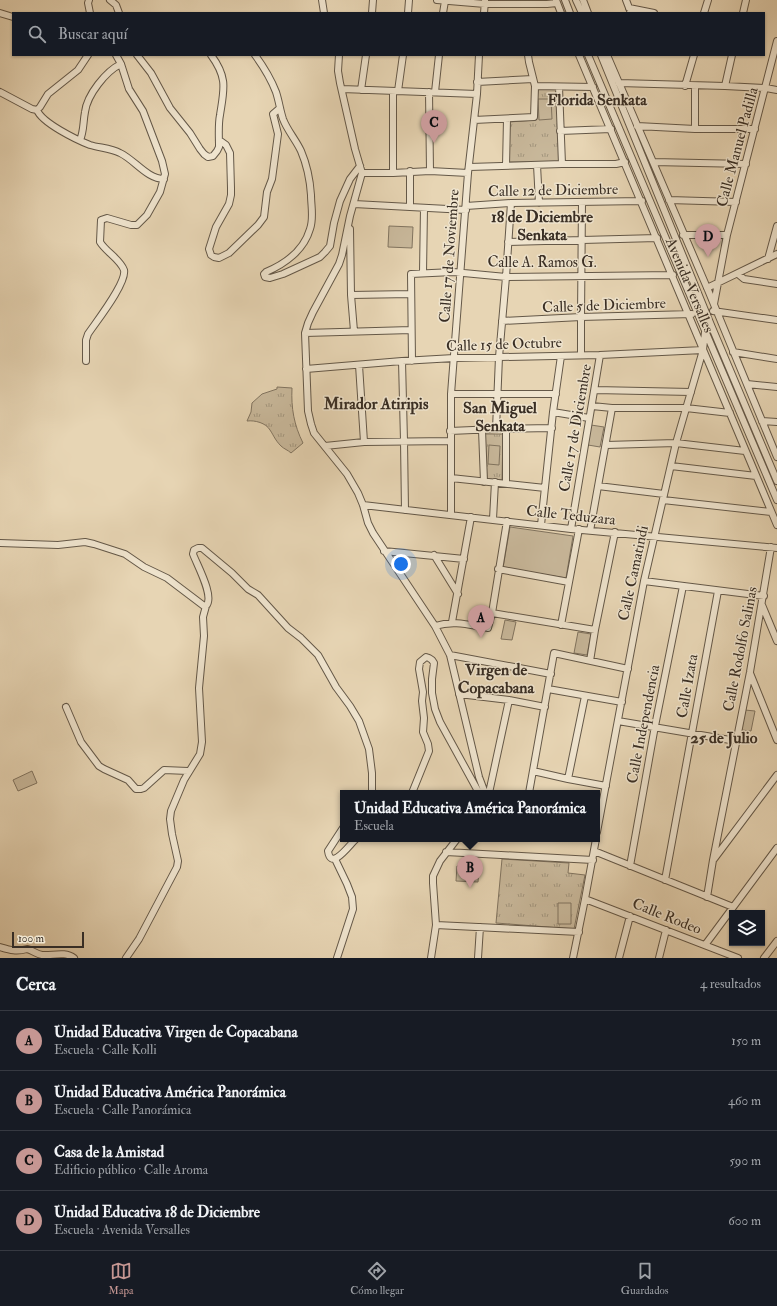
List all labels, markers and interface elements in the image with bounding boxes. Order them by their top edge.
search box [12,12,765,56]
icon: search [26,23,48,45]
text: Buscar aquí [58,25,127,44]
street label: Calle Manuel Padilla [712,84,763,209]
district label: Florida Senkata [547,90,647,110]
pin: C [421,110,447,143]
street label: Calle 12 de Diciembre [488,180,618,201]
street label: Calle 17 de Noviembre [435,189,464,323]
district label: 18 de Diciembre Senkata [491,207,593,245]
pin: D [695,224,721,257]
street label: Avenida Versalles [661,234,718,336]
street label: Calle A. Ramos G. [487,253,597,272]
street label: Calle 5 de Diciembre [542,294,666,317]
street label: Calle 15 de Octubre [446,333,562,356]
street label: Calle 17 de Diciembre [555,363,596,493]
district label: Mirador Atiripis [323,394,429,415]
district label: San Miguel Senkata [463,398,538,436]
street label: Calle Teduzara [525,501,618,530]
street label: Calle Camatindi [614,524,653,623]
your location [391,554,411,574]
street label: Calle Rodolfo Salinas [719,585,762,713]
pin: A [468,605,494,638]
street label: Calle Izata [673,652,703,720]
district label: Virgen de Copacabana [458,660,535,699]
street label: Calle Independencia [623,662,665,785]
district label: 25 de Julio [691,728,758,749]
popup [340,790,600,842]
text: Unidad Educativa América Panorámica [354,799,586,818]
text: Escuela [354,818,394,834]
pin: B [457,855,483,888]
street label: Calle Rodeo [629,894,704,939]
map controls [729,910,765,946]
button: layers [729,910,765,946]
scale bar [12,930,84,949]
text: 100 m [18,932,44,945]
text: Cerca [16,974,56,995]
text: 4 resultados [700,976,761,992]
text: Unidad Educativa Virgen de Copacabana [54,1023,298,1042]
text: A [25,1033,33,1049]
text: 150 m [731,1033,761,1049]
text: Escuela · Calle Kolli [54,1042,157,1058]
text: Unidad Educativa América Panorámica [54,1083,286,1102]
text: B [25,1093,33,1109]
text: 460 m [728,1093,761,1109]
text: Escuela · Calle Panorámica [54,1102,191,1118]
text: Casa de la Amistad [54,1143,164,1162]
text: C [24,1153,34,1169]
text: 590 m [729,1153,761,1169]
text: Edificio público · Calle Aroma [54,1162,208,1178]
text: Unidad Educativa 18 de Diciembre [54,1203,260,1222]
text: D [24,1213,34,1229]
text: 600 m [728,1213,761,1229]
text: Escuela · Avenida Versalles [54,1222,190,1238]
tab: Mapa [108,1260,134,1297]
tab: Cómo llegar [350,1260,404,1297]
tab: Guardados [621,1260,669,1297]

